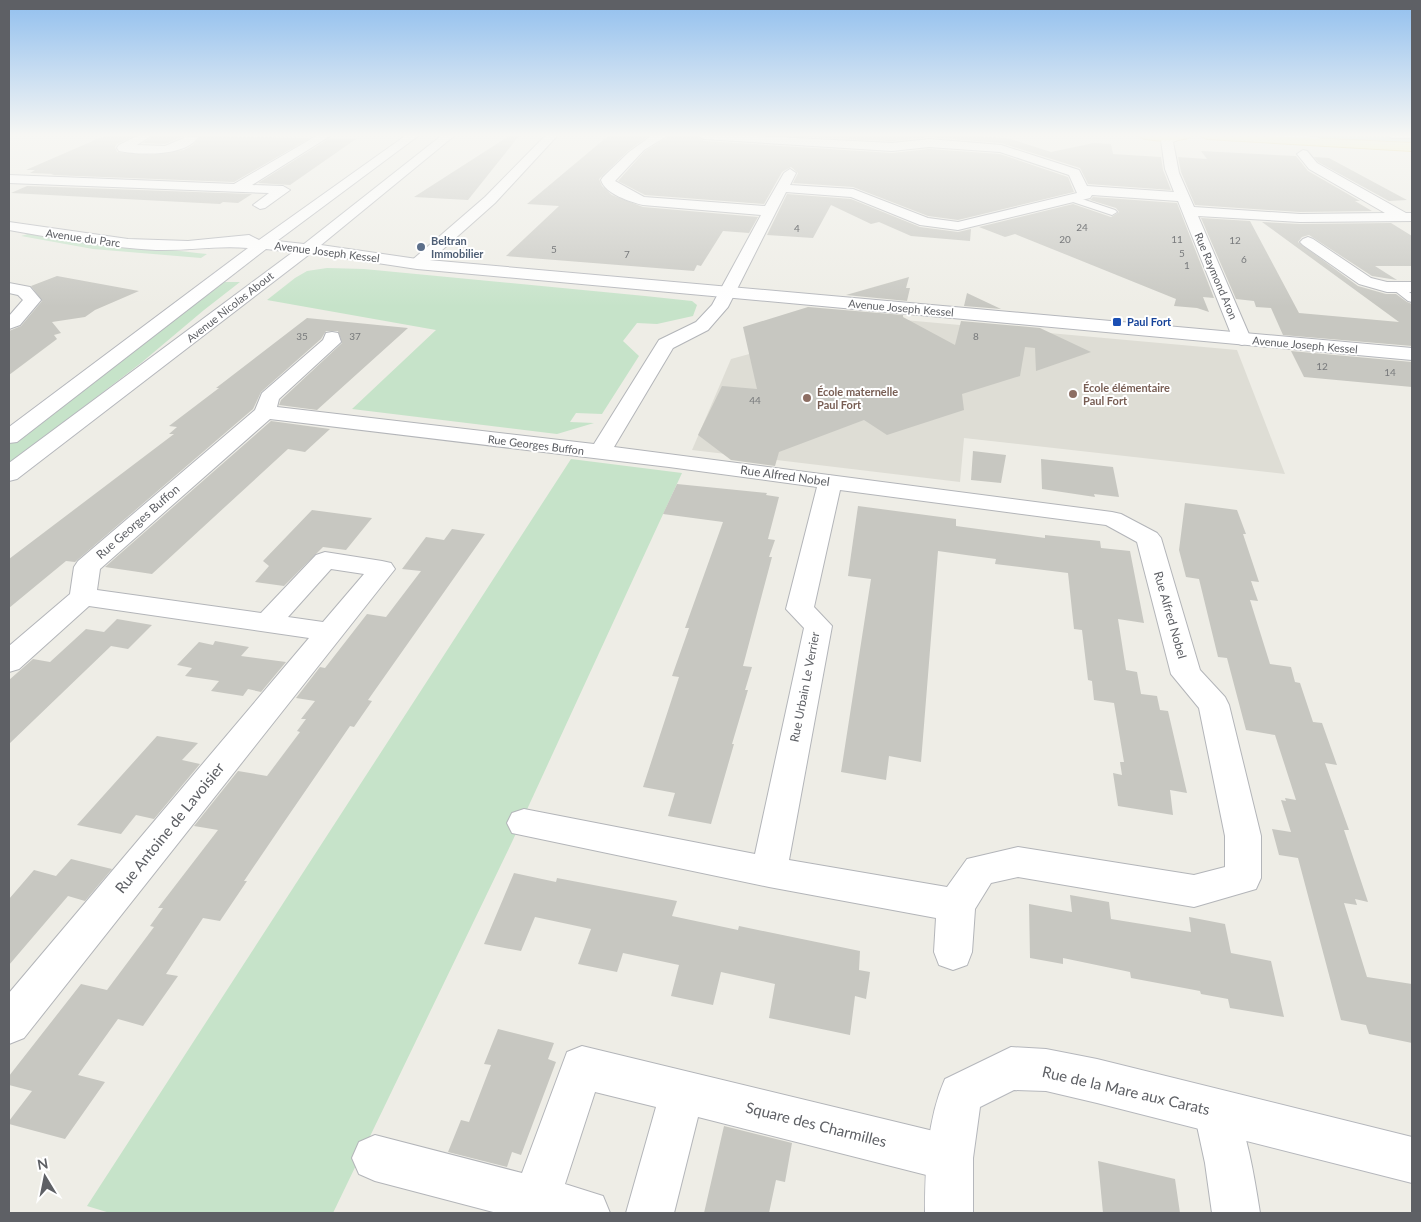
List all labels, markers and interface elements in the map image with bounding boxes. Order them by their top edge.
house number: 24 [1076,221,1088,233]
house number: 4 [794,222,800,234]
street label: Avenue du Parc [45,226,121,249]
street label: Rue Raymond Aron [1192,231,1241,321]
house number: 20 [1059,233,1071,245]
house number: 11 [1171,233,1183,245]
place label: Beltran Immobilier [431,234,484,260]
house number: 12 [1229,234,1241,246]
street label: Avenue Joseph Kessel [274,239,380,264]
marker: Beltran Immobilier [415,241,427,253]
house number: 5 [551,243,557,255]
house number: 5 [1179,247,1185,259]
house number: 7 [624,248,630,260]
house number: 6 [1241,253,1247,265]
house number: 1 [1184,259,1190,271]
street label: Avenue Nicolas About [184,269,276,345]
street label: Avenue Joseph Kessel [848,296,954,319]
place label: Paul Fort [1127,315,1172,328]
marker: Paul Fort [1111,316,1123,328]
house number: 35 [296,330,308,342]
house number: 37 [349,330,361,342]
house number: 8 [973,330,979,342]
street label: Avenue Joseph Kessel [1252,333,1358,356]
house number: 12 [1316,360,1328,372]
house number: 14 [1384,366,1396,378]
place label: École élémentaire Paul Fort [1083,381,1170,407]
place label: École maternelle Paul Fort [817,385,898,411]
marker: École élémentaire Paul Fort [1067,388,1079,400]
marker: École maternelle Paul Fort [801,392,813,404]
house number: 44 [749,394,761,406]
street label: Rue Georges Buffon [487,432,585,457]
street label: Rue Alfred Nobel [739,462,831,489]
street label: Rue Georges Buffon [93,481,183,562]
street label: Rue Alfred Nobel [1151,570,1190,660]
street label: Rue Urbain Le Verrier [786,630,823,743]
street label: Rue Antoine de Lavoisier [111,758,228,896]
street label: Rue de la Mare aux Carats [1041,1062,1212,1118]
street label: Square des Charmilles [744,1098,889,1150]
north arrow [20,1152,70,1202]
text: N [36,1154,49,1173]

